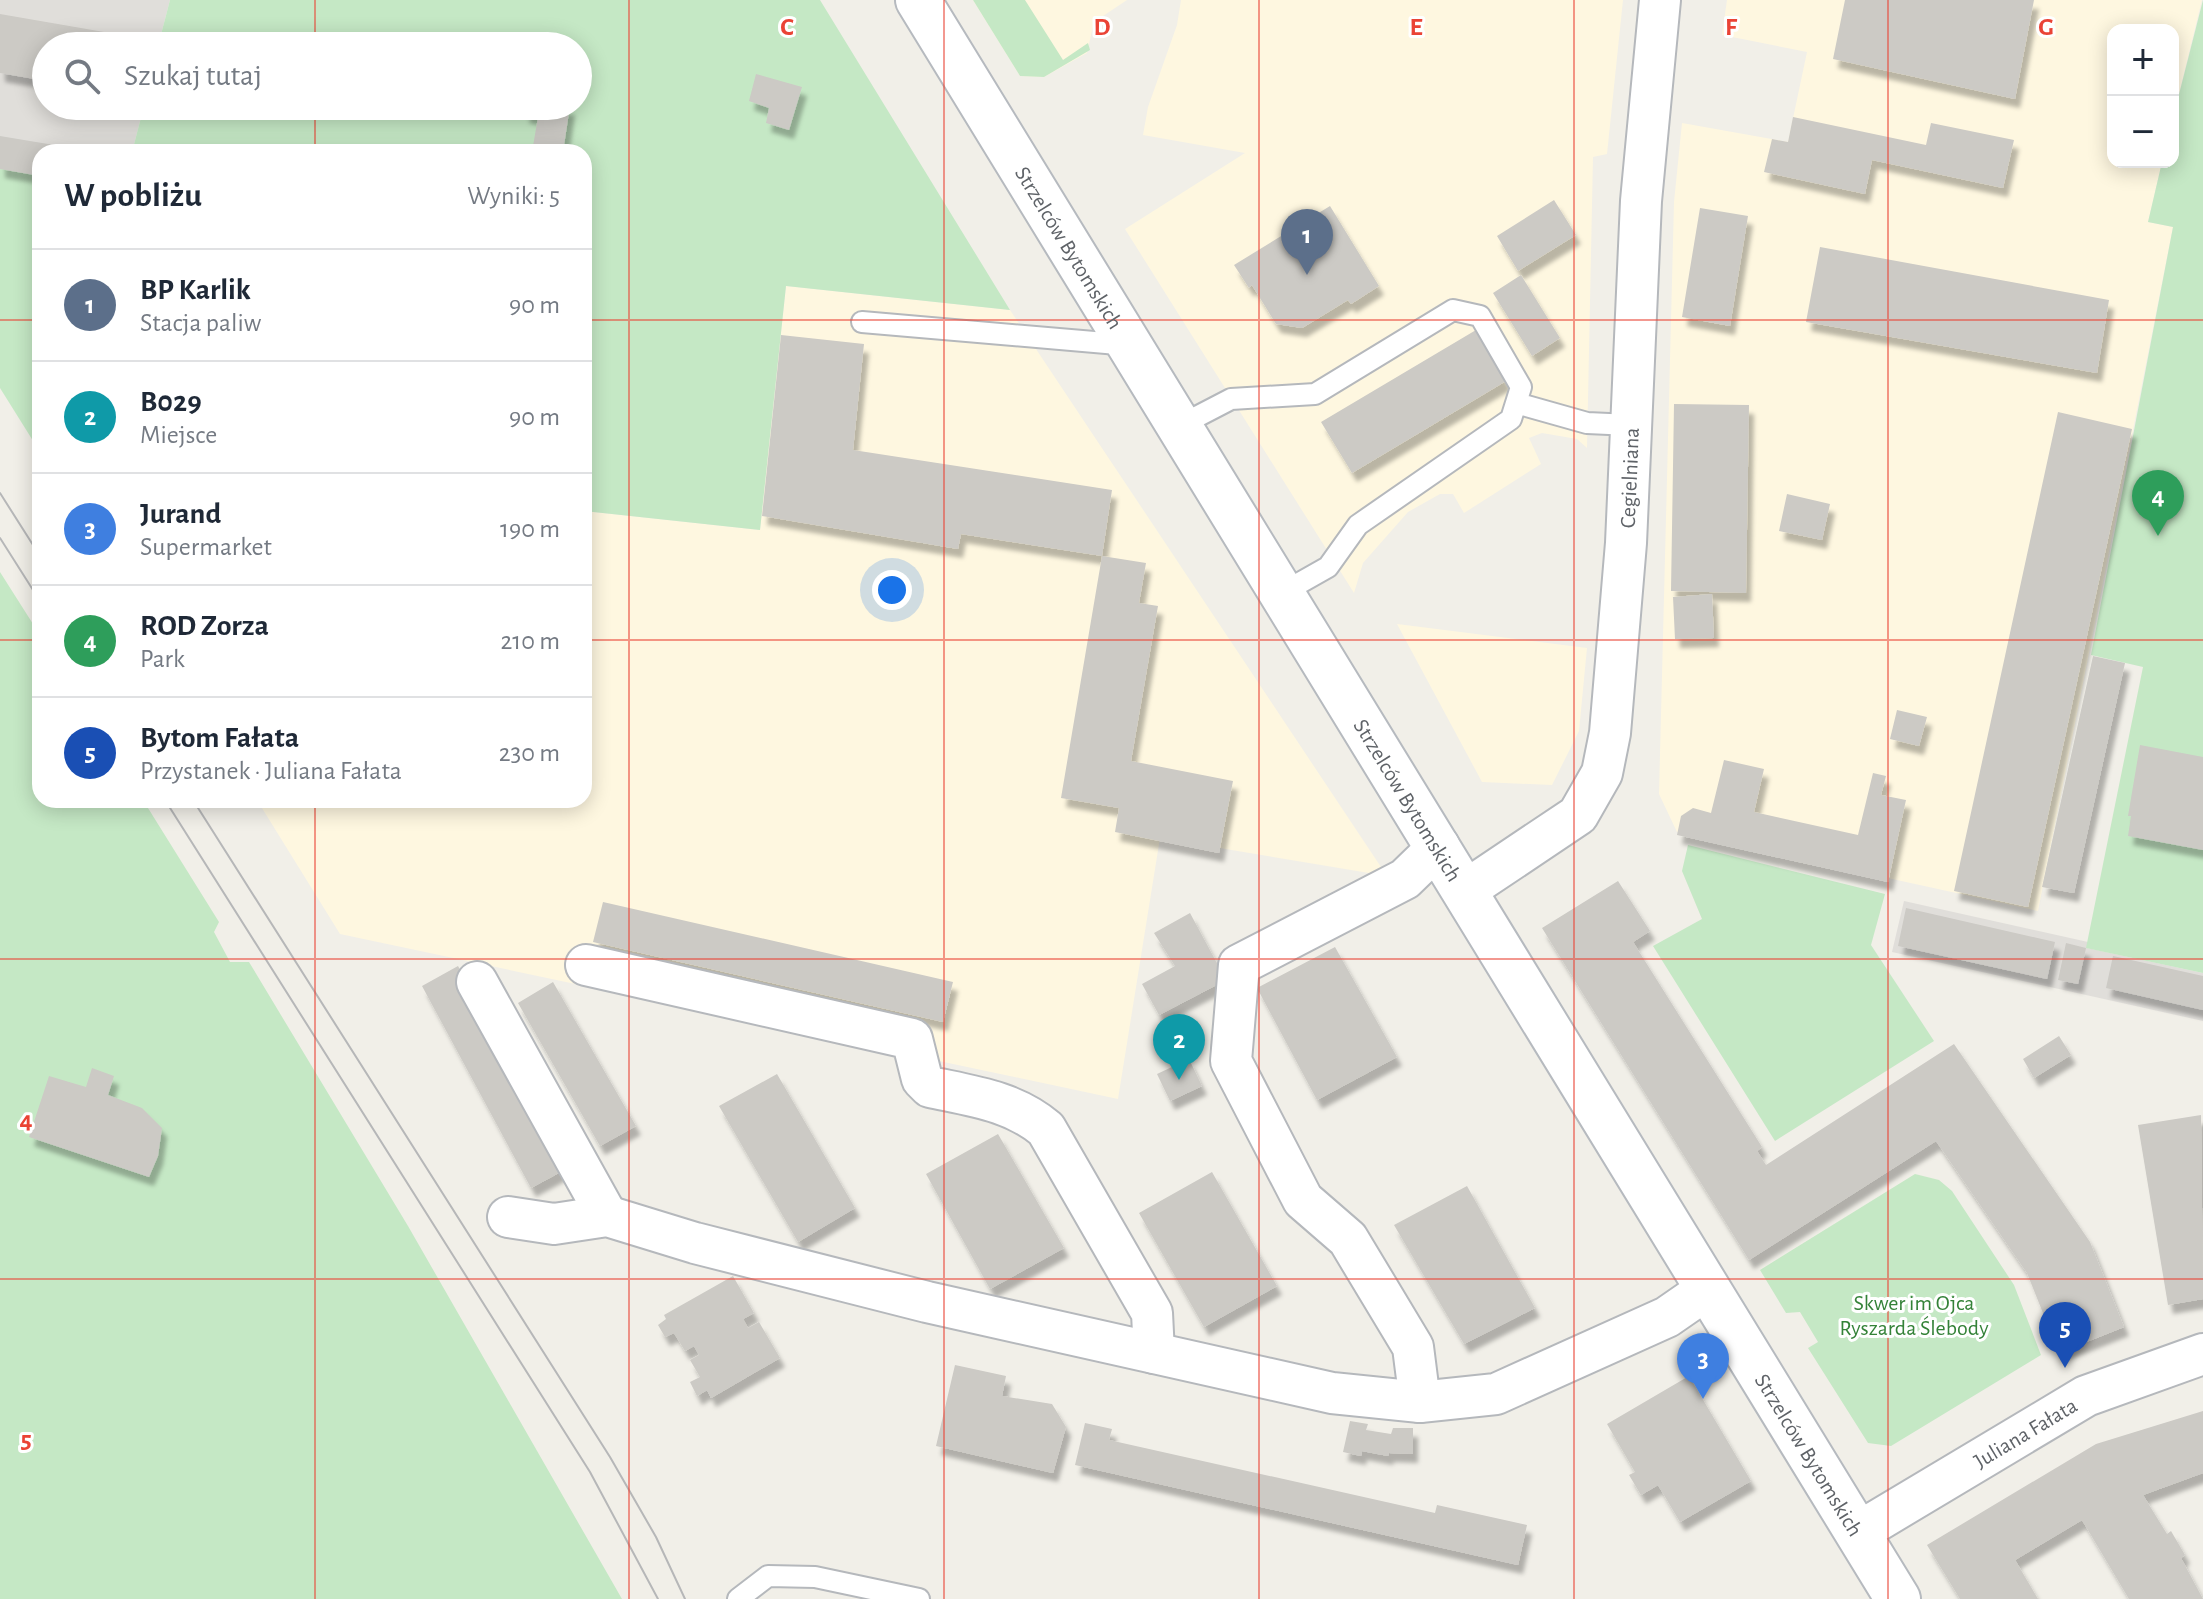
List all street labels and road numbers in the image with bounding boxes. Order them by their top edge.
street label: Strzelców Bytomskich [1011,163,1127,333]
street label: Cegielniana [1617,427,1643,529]
street label: Strzelców Bytomskich [1349,715,1465,885]
street label: Strzelców Bytomskich [1751,1370,1867,1540]
street label: Juliana Fałata [1970,1394,2081,1472]

